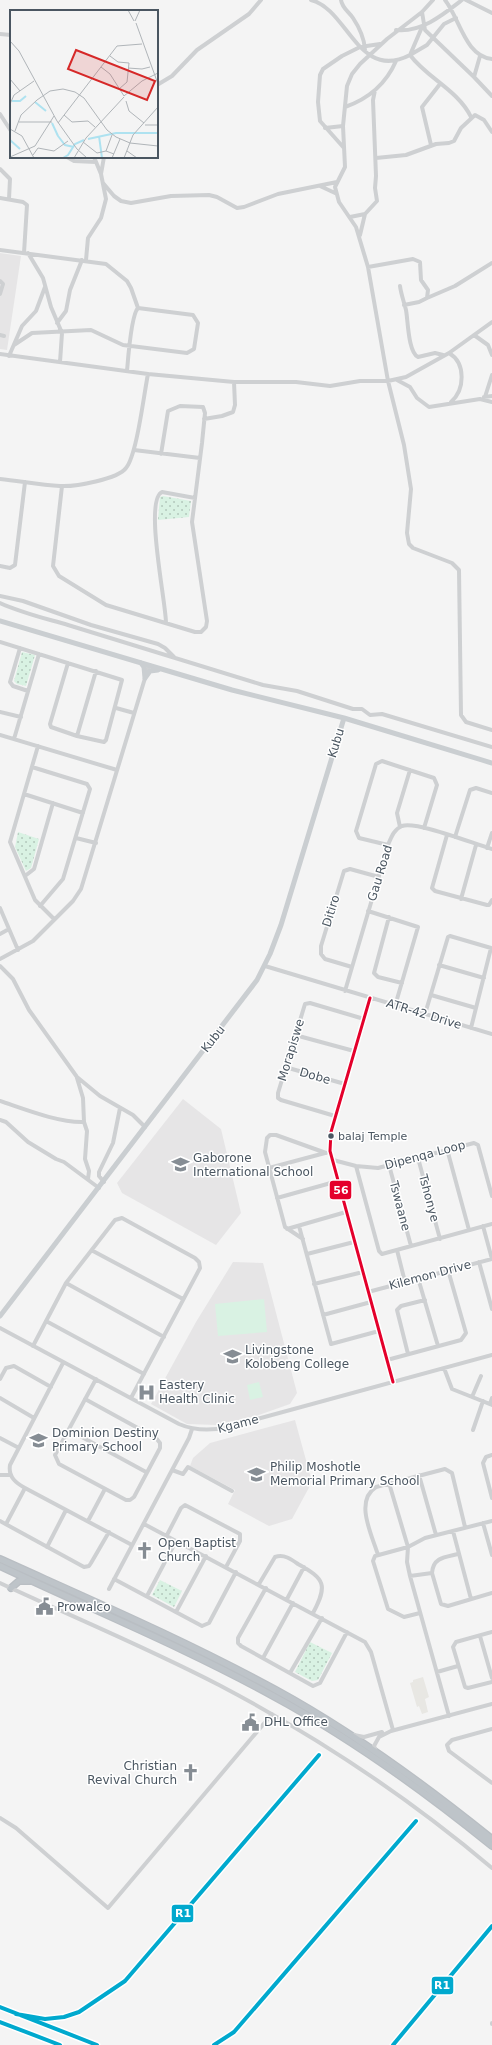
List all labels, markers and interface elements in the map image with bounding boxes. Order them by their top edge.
inset map [10,10,158,158]
street label: Kubu [325,727,347,759]
street label: Gau Road [365,843,395,903]
street label: Ditiro [320,893,342,929]
street label: ATR-42 Drive [385,996,463,1032]
street label: Morapiswe [275,1017,307,1083]
street label: Kubu [198,1023,228,1055]
street label: Dobe [298,1065,332,1087]
place label: balaj Temple [338,1130,407,1143]
marker: balaj Temple [326,1131,336,1141]
street label: Dipenqa Loop [383,1138,467,1172]
place label: Gaborone International School [193,1151,313,1179]
school or university icon: Gaborone International School [170,1155,190,1175]
street label: Tshonye [416,1172,442,1223]
street label: Tswaane [386,1179,413,1232]
line badge: 56 [329,1180,352,1200]
text: 56 [333,1184,349,1197]
street label: Kilemon Drive [387,1257,473,1293]
place label: Livingstone Kolobeng College [245,1343,349,1371]
school or university icon: Livingstone Kolobeng College [222,1347,242,1367]
place label: Eastery Health Clinic [159,1378,235,1406]
hospital icon: Eastery Health Clinic [136,1382,156,1402]
street label: Kgame [216,1412,260,1436]
place label: Dominion Destiny Primary School [52,1426,159,1454]
school or university icon: Dominion Destiny Primary School [29,1430,49,1450]
place label: Philip Moshotle Memorial Primary School [270,1460,420,1488]
school or university icon: Philip Moshotle Memorial Primary School [247,1464,267,1484]
place label: Open Baptist Church [158,1536,236,1564]
church icon: Open Baptist Church [135,1540,155,1560]
public building icon: Prowalco [34,1597,54,1617]
place label: Prowalco [57,1600,110,1614]
public building icon: DHL Office [241,1712,261,1732]
place label: DHL Office [264,1715,328,1729]
place label: Christian Revival Church [87,1759,177,1787]
church icon: Christian Revival Church [180,1763,200,1783]
line badge: R1 [171,1904,194,1923]
text: R1 [175,1907,191,1920]
line badge: R1 [431,1976,454,1995]
text: R1 [434,1979,450,1992]

